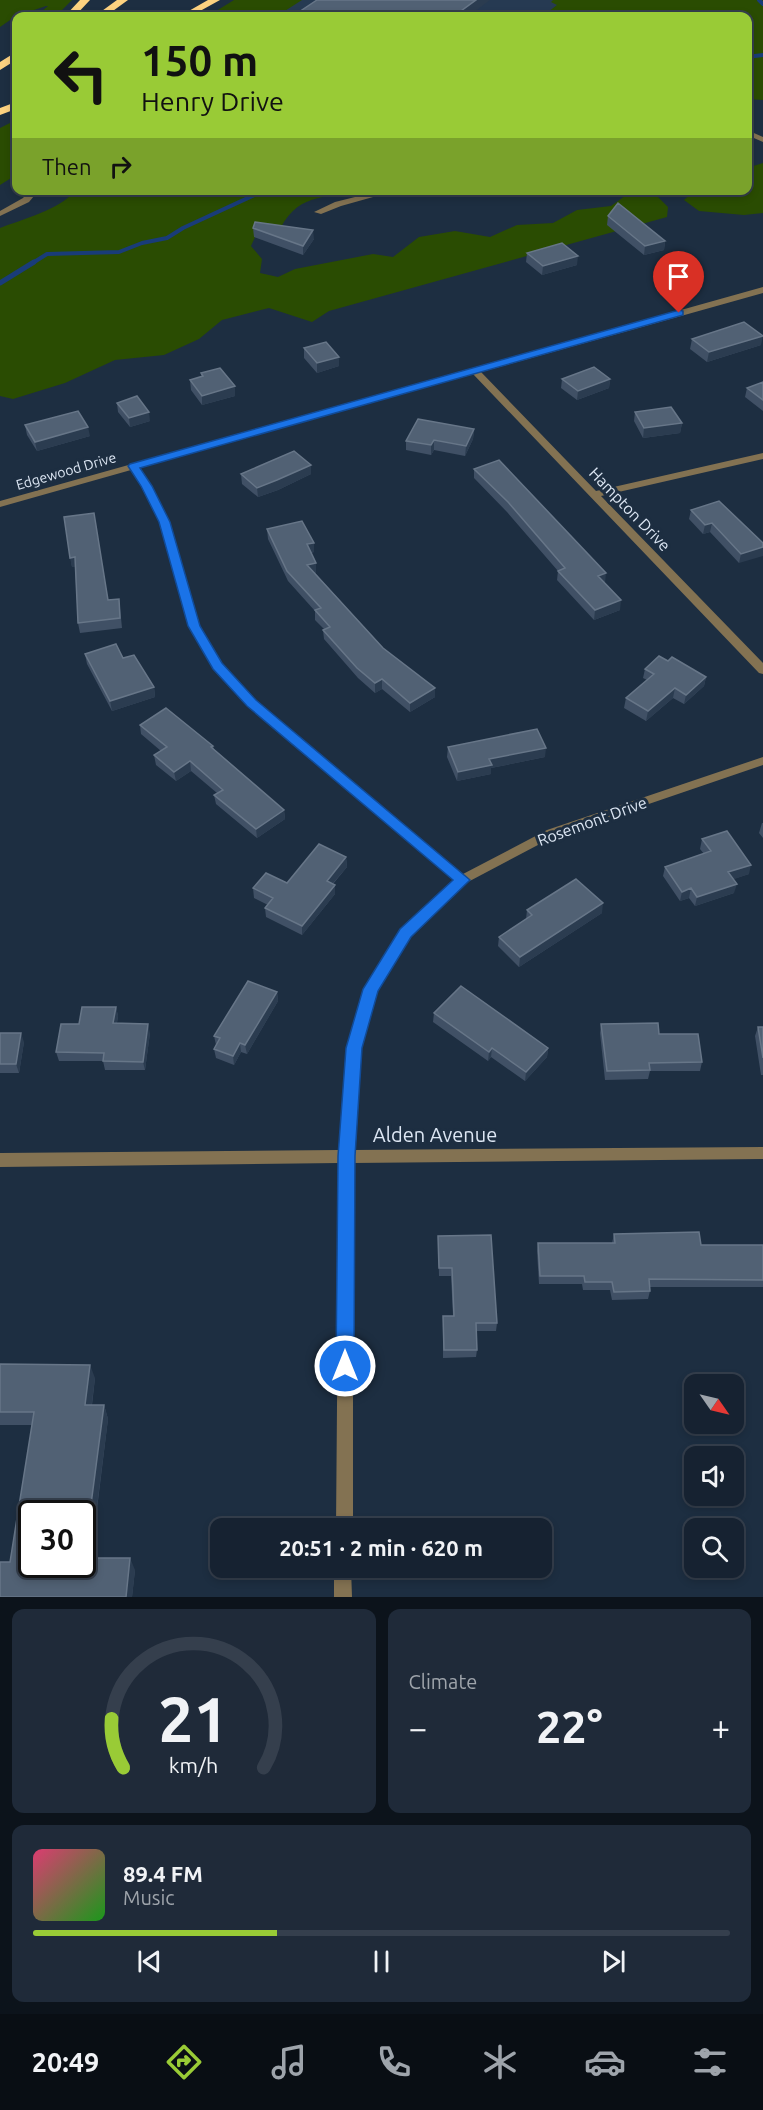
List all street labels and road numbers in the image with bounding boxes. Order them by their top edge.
street label: Edgewood Drive [14,449,118,493]
street label: Hampton Drive [586,464,674,554]
street label: Rosemont Drive [535,793,649,849]
street label: Alden Avenue [373,1123,497,1146]

